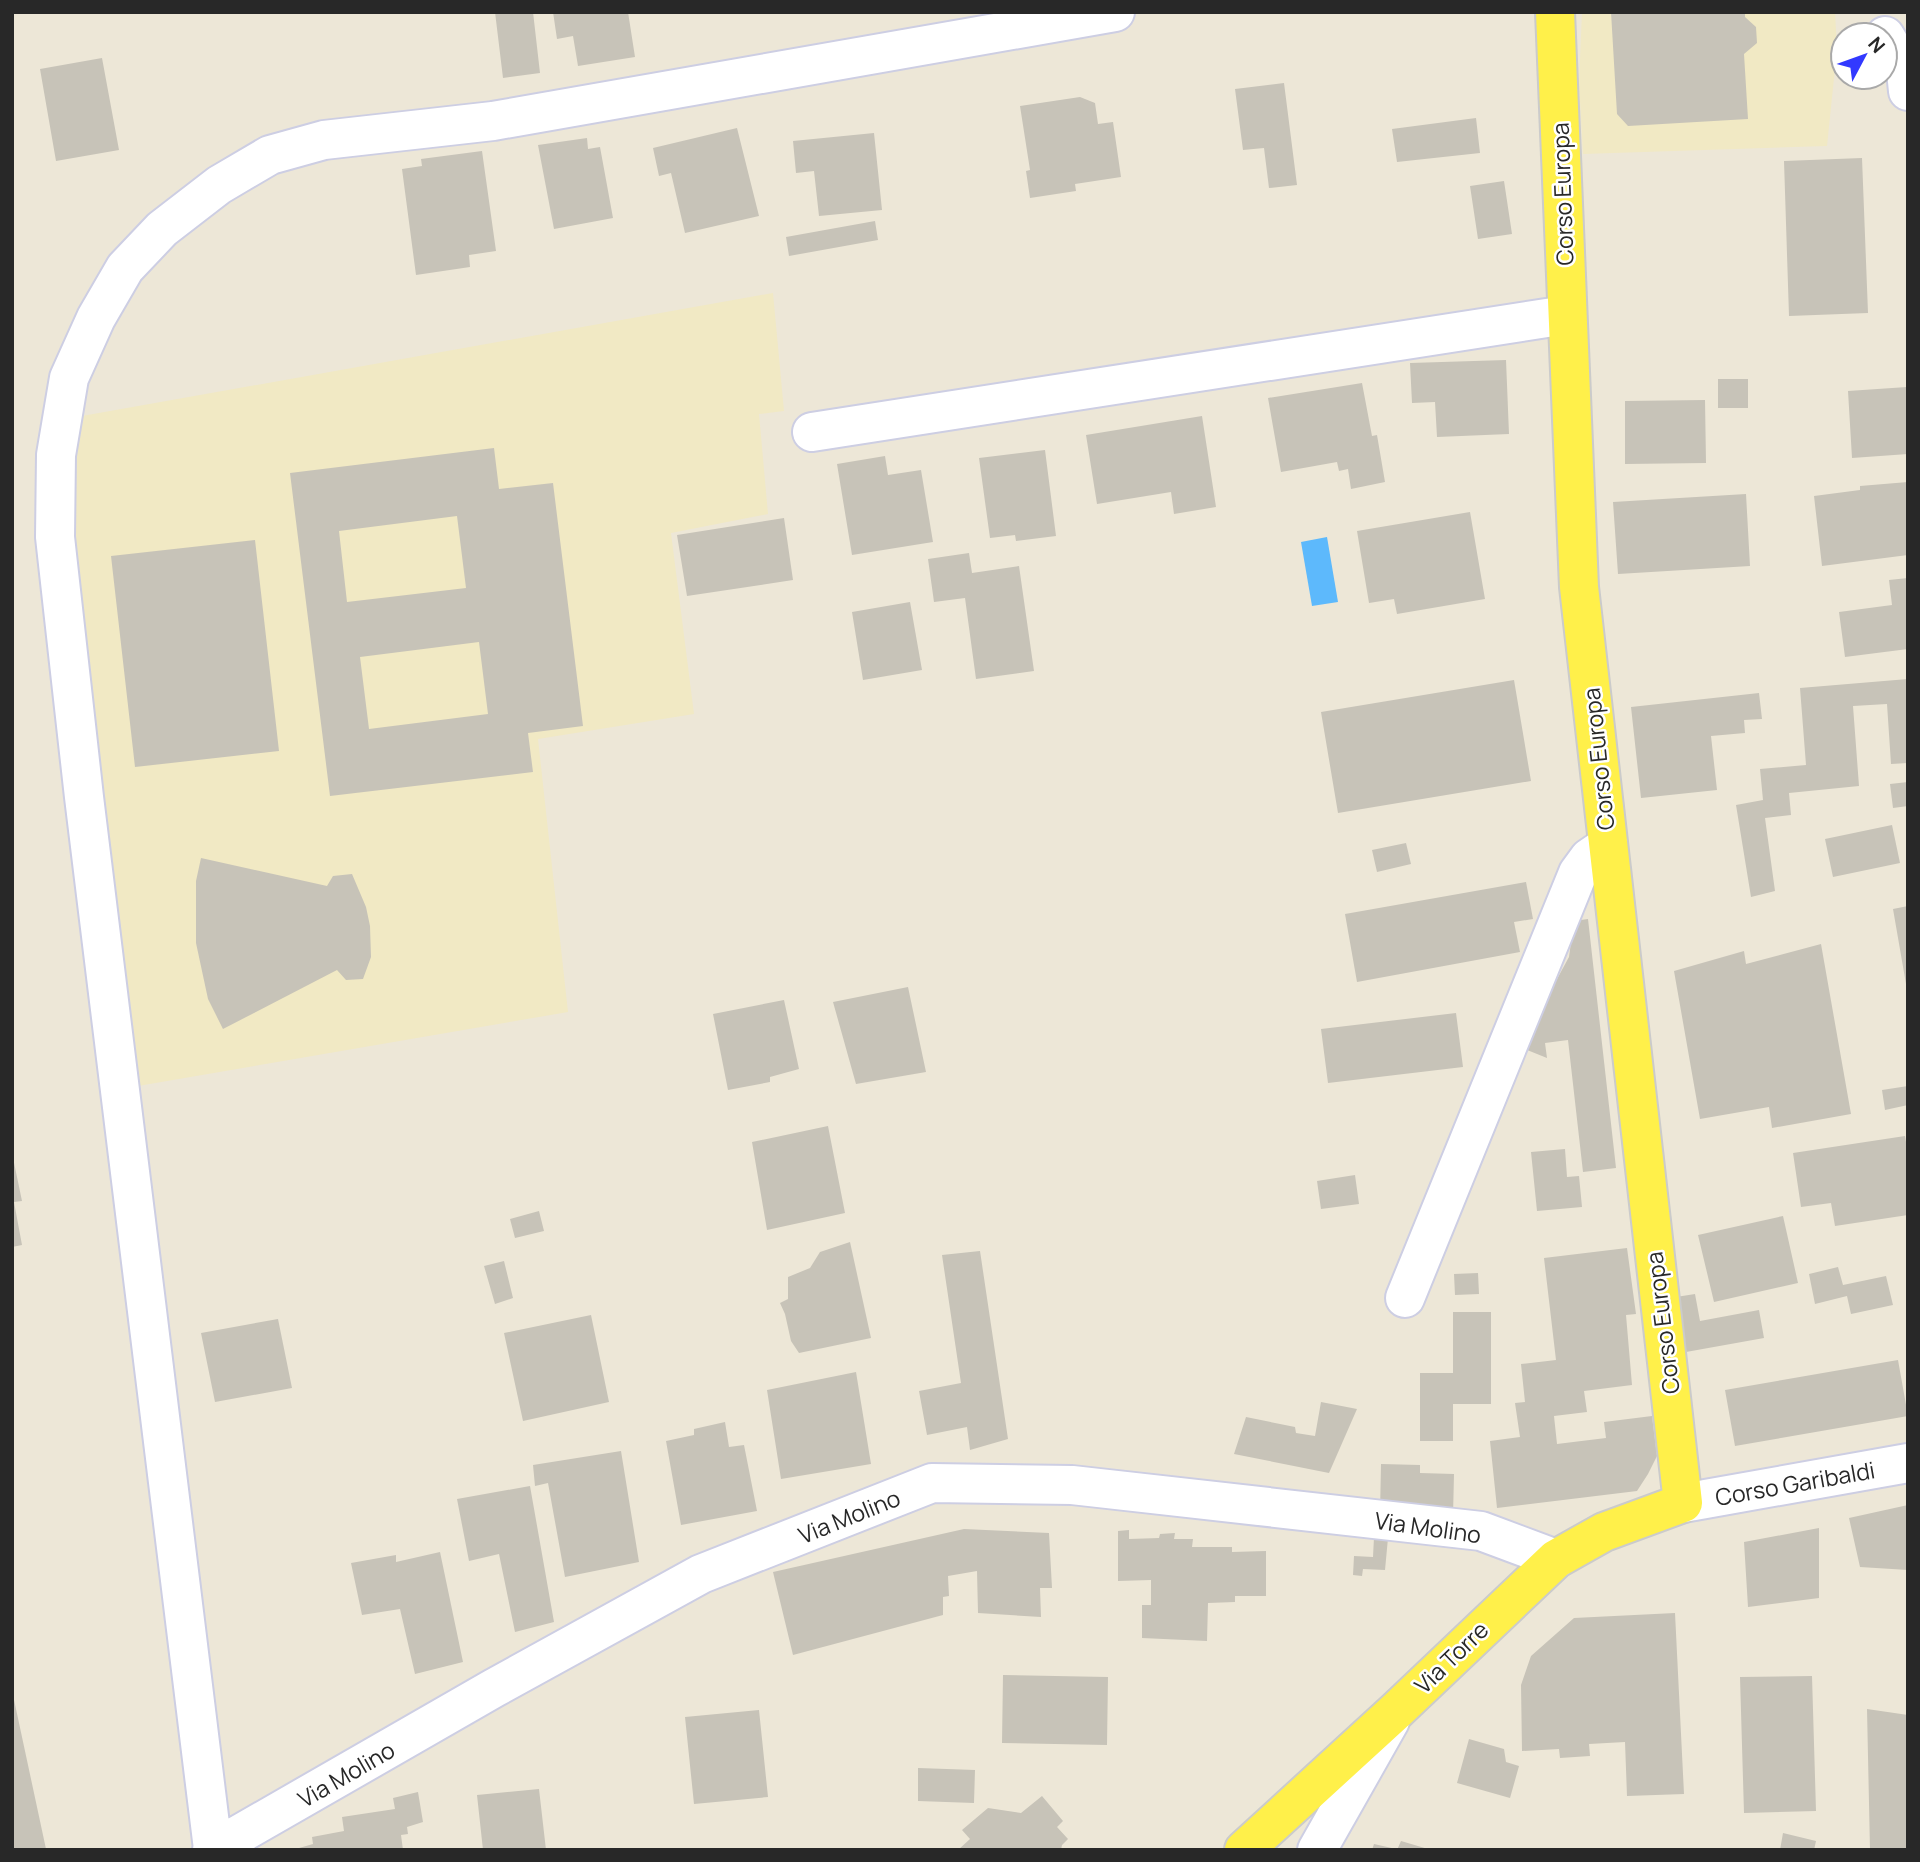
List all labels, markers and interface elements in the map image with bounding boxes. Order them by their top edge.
north arrow [1829,21,1899,91]
text: N [1863,31,1891,59]
street label: Corso Europa [1544,122,1580,266]
street label: Corso Europa [1575,686,1621,832]
street label: Corso Europa [1637,1250,1687,1396]
street label: Corso Garibaldi [1713,1453,1877,1513]
street label: Via Molino [793,1481,905,1551]
street label: Via Molino [1373,1504,1483,1550]
street label: Via Torre [1407,1614,1495,1700]
street label: Via Molino [292,1733,400,1815]

